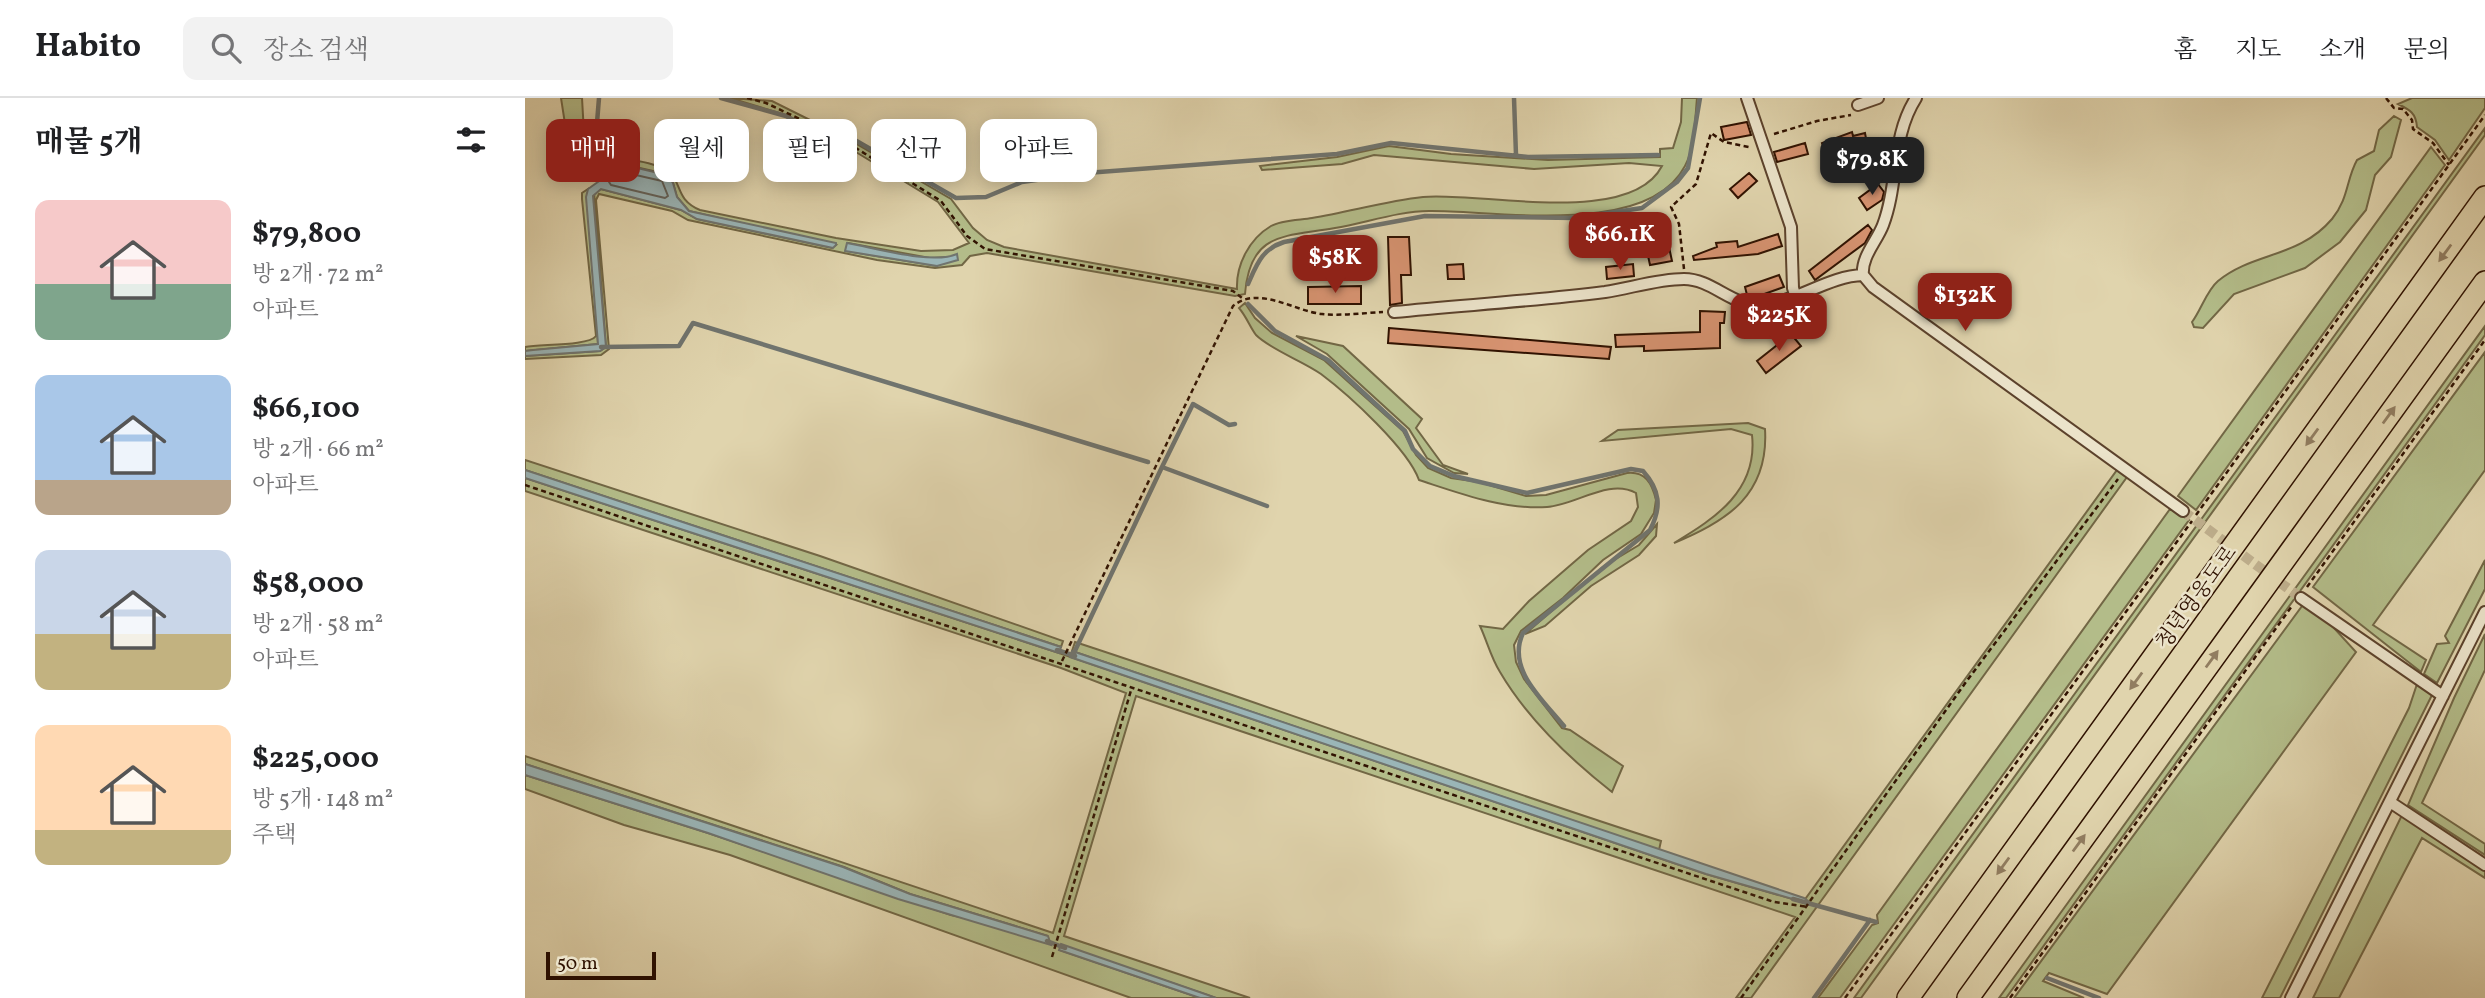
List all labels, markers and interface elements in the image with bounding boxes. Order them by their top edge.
search box [183,17,673,80]
text: Habito [35,25,141,71]
icon: search [207,29,245,67]
text: 장소 검색 [263,33,369,69]
text: 홈 [2174,34,2197,68]
text: 지도 [2235,34,2281,68]
text: 소개 [2319,34,2366,68]
text: 문의 [2404,34,2450,68]
chip: 매매 [546,119,640,182]
chip: 월세 [654,119,749,182]
chip: 필터 [763,119,857,182]
chip: 신규 [871,119,966,182]
chip: 아파트 [980,119,1097,182]
icon: filters [452,121,490,159]
text: 매물 5개 [35,122,142,164]
pin: $79.8K [1815,138,1929,197]
text: $79.8K [1836,144,1908,176]
pin: $66.1K [1563,212,1677,272]
text: $79,800 [252,213,361,255]
text: $66.1K [1585,219,1655,251]
icon: home [91,228,175,312]
pin: $58K [1294,236,1376,295]
text: $58K [1308,242,1362,274]
one-way arrow [2438,243,2452,262]
text: 방 2개 · 72 m² [252,259,384,291]
pin: $132K [1916,274,2014,333]
text: $132K [1934,280,1996,312]
pin: $225K [1730,294,1828,353]
text: 아파트 [252,295,319,327]
text: $225K [1747,300,1811,332]
text: $66,100 [252,388,360,430]
icon: home [91,403,175,487]
one-way arrow [2381,406,2395,424]
one-way arrow [2305,428,2319,446]
text: 방 2개 · 66 m² [252,434,384,466]
text: 아파트 [252,470,319,502]
street label: 청년영웅도로 [2149,540,2245,656]
text: $58,000 [252,563,364,605]
icon: home [91,578,175,662]
text: 방 2개 · 58 m² [252,609,383,641]
text: 아파트 [252,645,319,677]
one-way arrow [2205,650,2219,668]
one-way arrow [2129,672,2143,690]
text: $225,000 [252,738,379,780]
icon: home [91,753,175,837]
text: 방 5개 · 148 m² [252,784,393,816]
text: 주택 [252,820,296,852]
one-way arrow [2072,834,2086,852]
one-way arrow [1996,857,2010,875]
scale bar [546,949,656,981]
text: 50 m [557,951,598,977]

